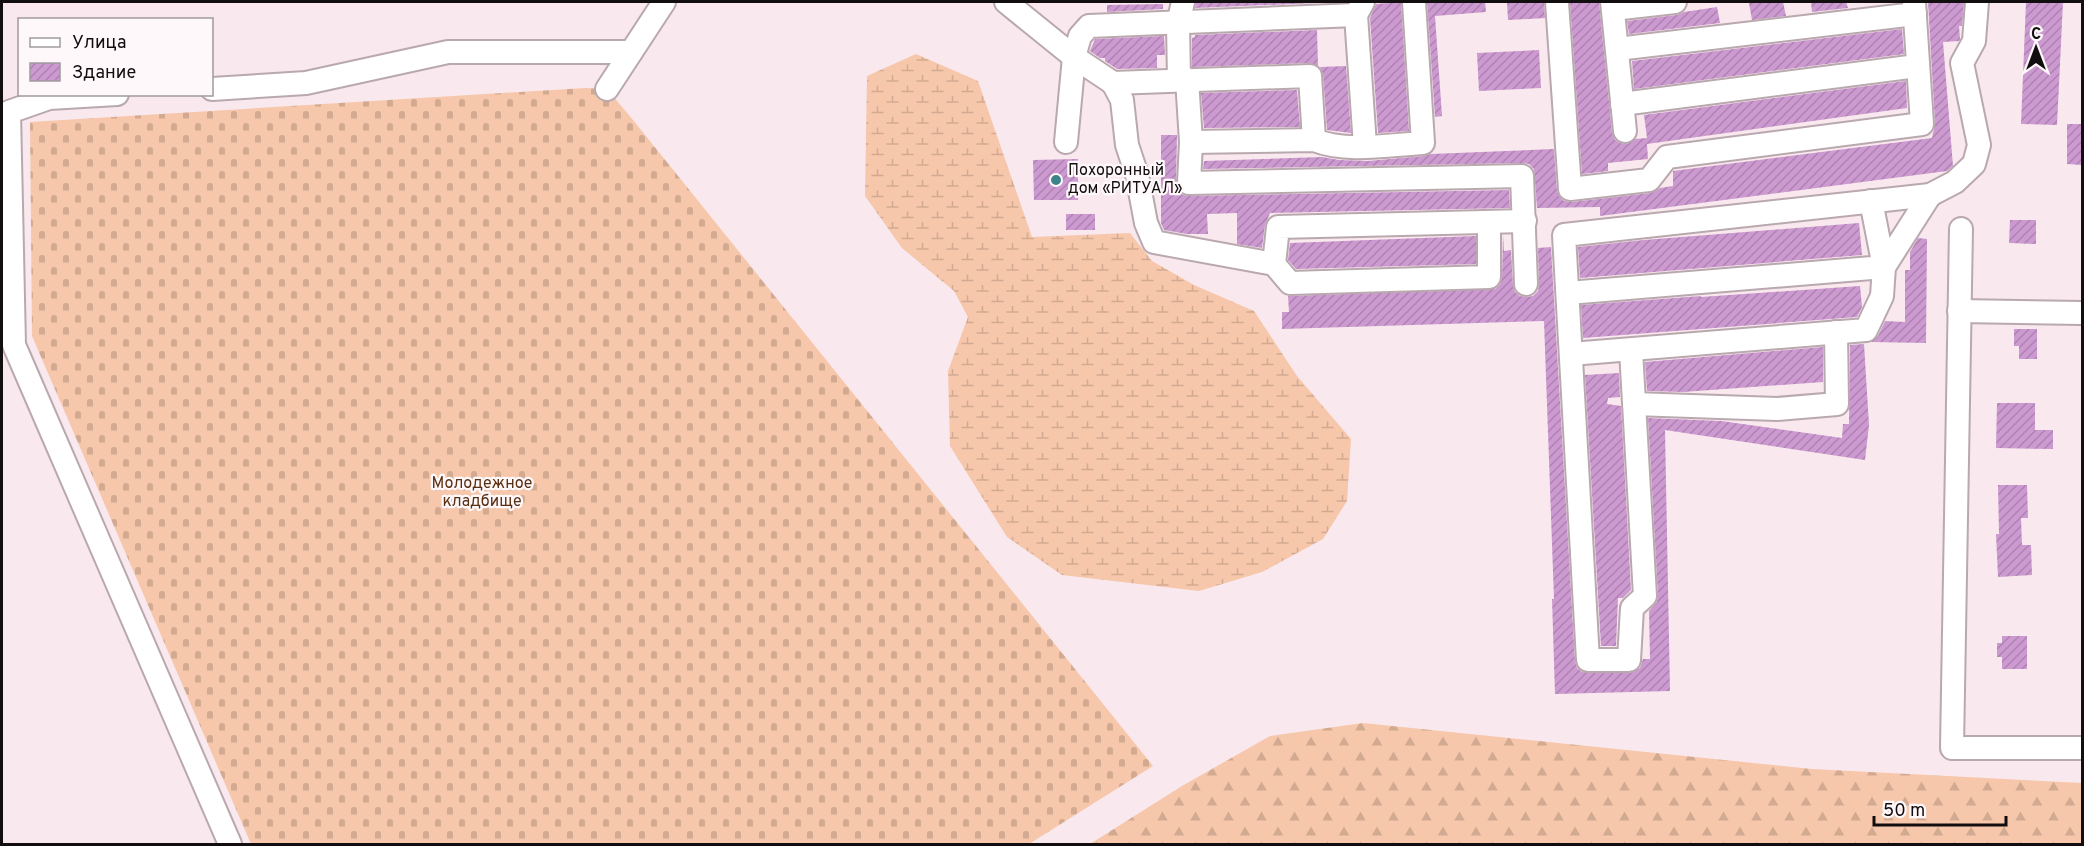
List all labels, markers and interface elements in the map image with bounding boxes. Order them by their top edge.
legend [18,18,213,96]
north arrow [2006,18,2066,78]
text: С [2031,25,2041,45]
text: Улица [72,32,126,55]
text: Здание [72,62,136,85]
place label: Похоронный дом «РИТУАЛ» [1068,161,1182,199]
marker: Похоронный дом «РИТУАЛ» [1049,173,1063,187]
park label: Молодежное кладбище [432,474,532,512]
scale bar [1874,789,2006,827]
text: 50 m [1883,800,1925,823]

